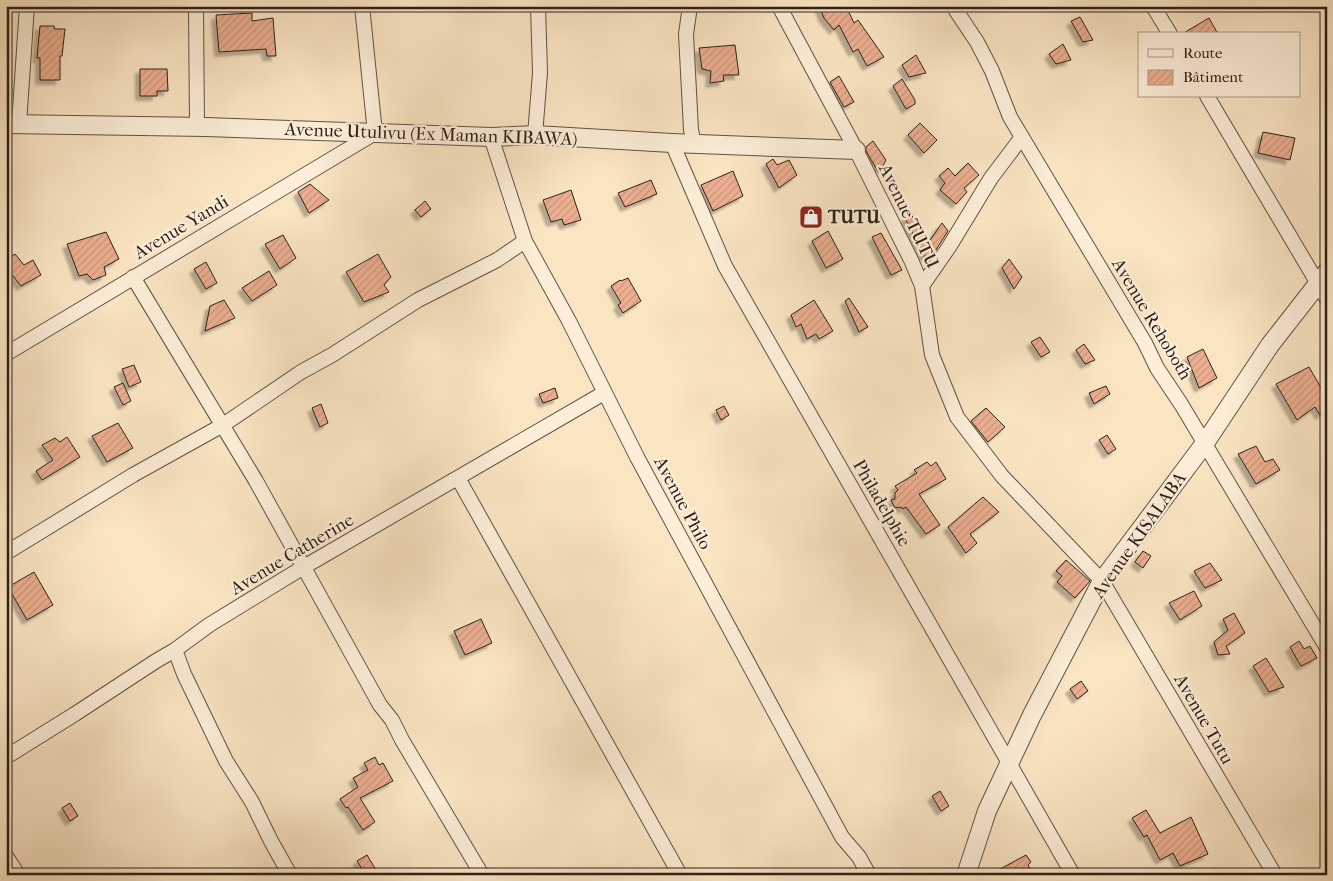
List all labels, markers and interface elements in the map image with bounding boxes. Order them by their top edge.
legend [1138,32,1300,98]
text: Route [1183,44,1223,62]
text: Bâtiment [1183,68,1244,86]
street label: Avenue Utulivu (Ex Maman KIBAWA) [283,119,578,150]
street label: Avenue TUTU [874,159,943,272]
street label: Avenue Yandi [129,191,233,264]
shop icon: TUTU [798,204,824,230]
place label: TUTU [827,207,881,228]
street label: Avenue Rehoboth [1107,254,1196,384]
street label: Avenue Philo [649,452,716,553]
street label: Philadelphie [848,456,915,551]
street label: Avenue KISALABA [1087,468,1191,603]
street label: Avenue Catherine [226,509,358,600]
street label: Avenue Tutu [1169,670,1238,768]

